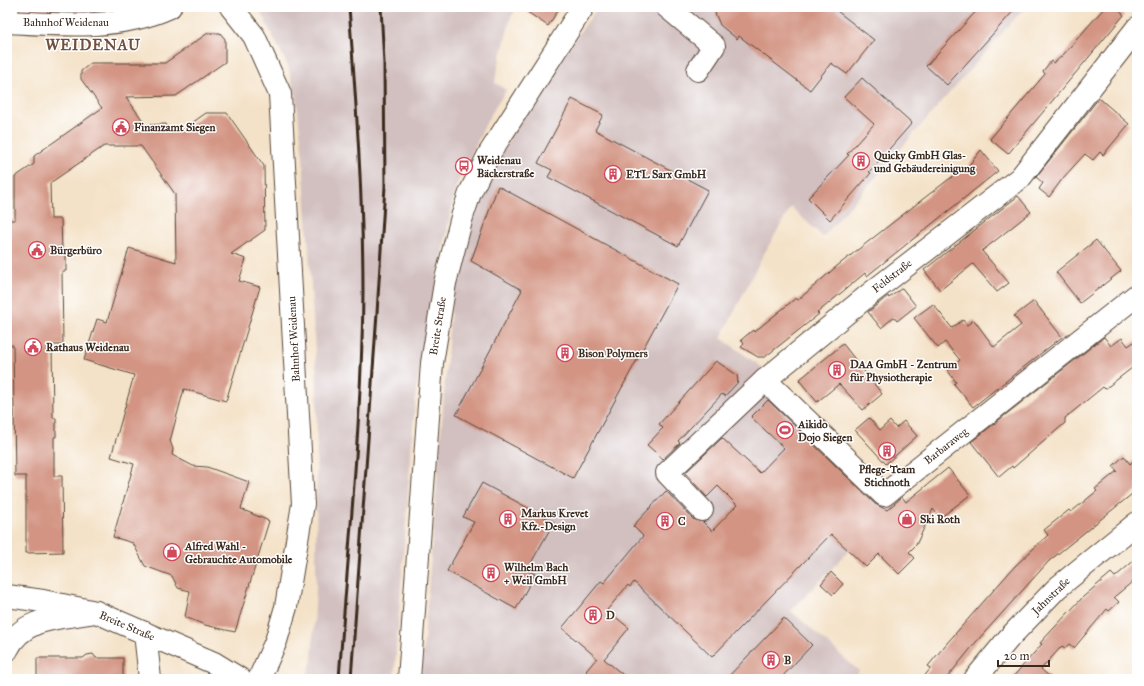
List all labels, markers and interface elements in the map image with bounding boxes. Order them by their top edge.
street label: Bahnhof Weidenau [23,16,109,29]
district label: WEIDENAU [45,36,141,54]
public building icon: Finanzamt Siegen [111,117,131,137]
place label: Finanzamt Siegen [134,121,216,134]
place label: Quicky GmbH Glas- und Gebäudereinigung [873,149,976,175]
building icon: Quicky GmbH Glas- und Gebäudereinigung [851,151,871,171]
place label: Weidenau Bäckerstraße [477,154,535,180]
bus stop icon: Weidenau Bäckerstraße [454,156,474,176]
building icon: ETL Sarx GmbH [603,164,623,184]
place label: ETL Sarx GmbH [626,168,707,181]
public building icon: Bürgerbüro [27,240,47,260]
place label: Bürgerbüro [50,244,102,257]
street label: Feldstraße [869,256,915,296]
street label: Breite Straße [427,295,449,356]
street label: Bahnhof Weidenau [285,296,303,382]
public building icon: Rathaus Weidenau [23,337,43,357]
place label: Rathaus Weidenau [46,341,130,354]
building icon: Bison Polymers [555,343,575,363]
place label: Bison Polymers [578,347,648,361]
place label: DAA GmbH - Zentrum für Physiotherapie [849,358,958,385]
building icon: DAA GmbH - Zentrum für Physiotherapie [827,360,847,380]
place label: Aikido Dojo Siegen [797,418,853,445]
sports icon: Aikido Dojo Siegen [775,420,795,440]
street label: Barbaraweg [922,424,971,467]
building icon: Pflege-Team Stichnoth [877,441,897,461]
place label: Pflege-Team Stichnoth [859,463,916,489]
place label: Markus Krevet Kfz.-Design [521,507,588,533]
building icon: Markus Krevet Kfz.-Design [498,509,518,529]
shop icon: Ski Roth [897,509,917,529]
building icon: C [655,511,675,531]
place label: Ski Roth [920,513,961,526]
place label: C [678,515,686,528]
place label: Alfred Wahl - Gebrauchte Automobile [184,540,293,566]
shop icon: Alfred Wahl - Gebrauchte Automobile [162,542,182,562]
place label: Wilhelm Bach + Weil GmbH [504,561,569,587]
building icon: Wilhelm Bach + Weil GmbH [481,563,501,583]
street label: Jahnstraße [1029,574,1074,619]
building icon: D [583,605,603,625]
street label: Breite Straße [97,608,157,644]
place label: D [606,609,615,622]
scale bar [998,642,1049,668]
text: 20 m [1004,649,1030,663]
building icon: B [761,650,781,670]
place label: B [784,654,791,667]

